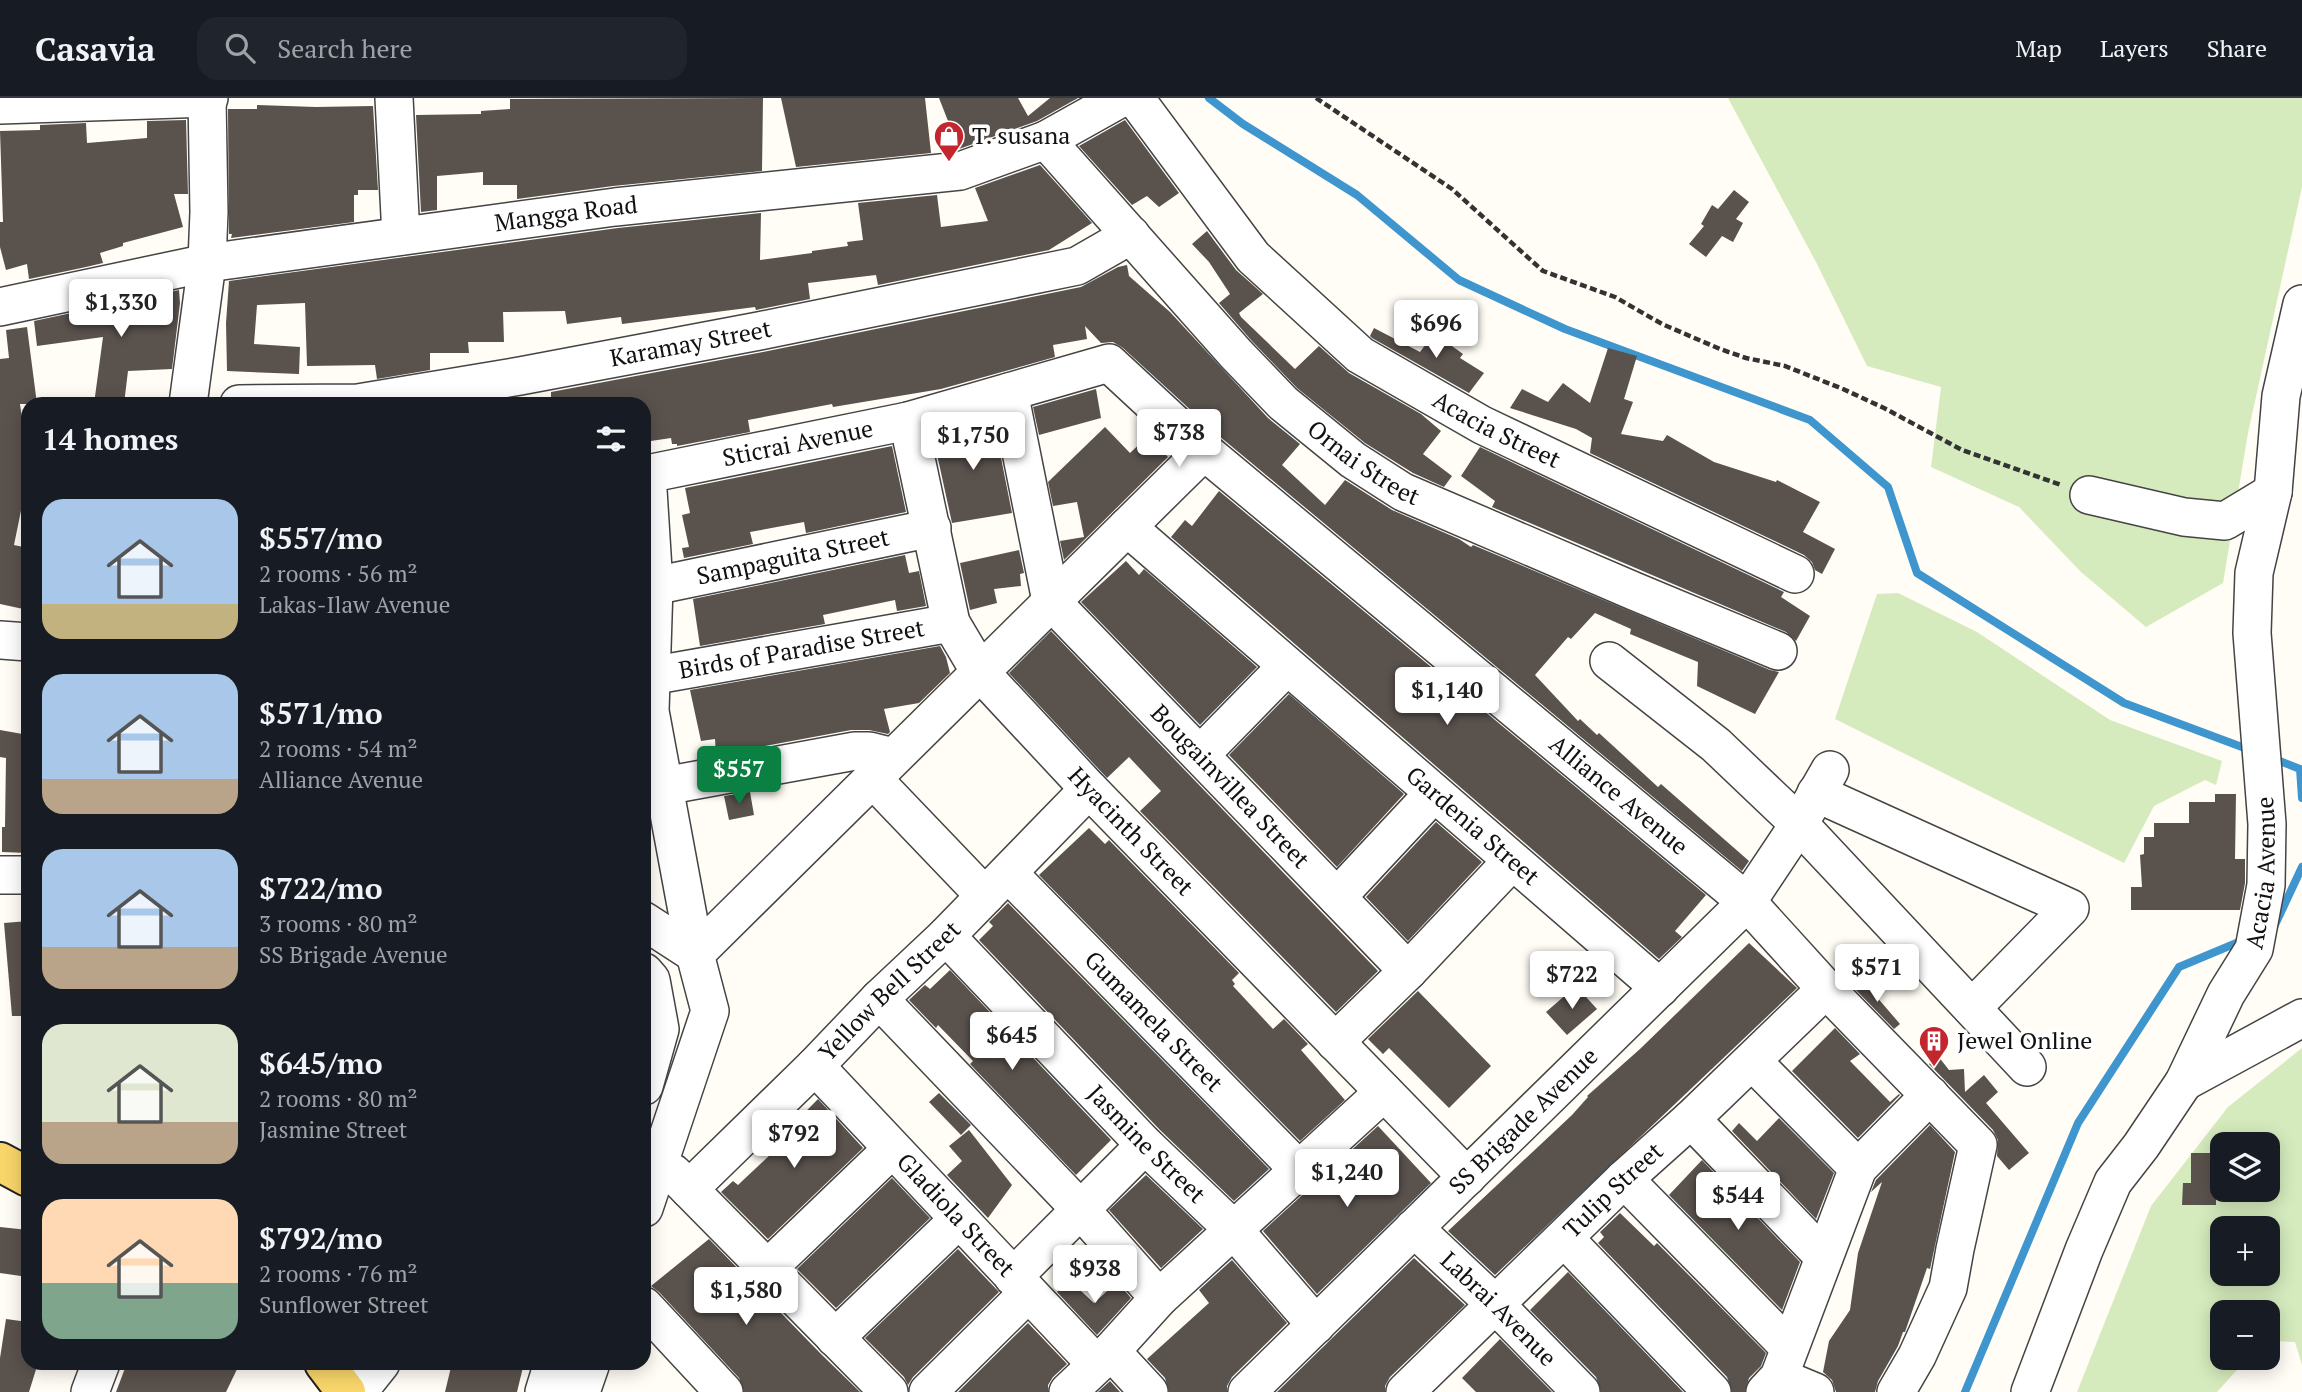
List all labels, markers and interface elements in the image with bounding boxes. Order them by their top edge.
search box [197,17,687,80]
text: Casavia [35,27,155,70]
icon: search [221,29,259,67]
text: Search here [277,31,413,65]
text: Map [2015,32,2062,64]
text: Layers [2100,32,2169,64]
text: Share [2207,32,2267,64]
shop icon: T. susana [932,119,966,163]
place label: T. susana [972,119,1070,151]
street label: Mangga Road [492,188,639,238]
pin: $1,330 [64,280,178,339]
text: $1,330 [85,286,157,317]
pin: $696 [1395,300,1477,360]
text: $696 [1410,307,1462,338]
street label: Karamay Street [607,312,774,374]
street label: Acacia Street [1427,383,1566,475]
pin: $738 [1138,410,1220,469]
street label: Sticrai Avenue [720,412,876,473]
pin: $1,750 [916,412,1030,472]
street label: Ornai Street [1301,412,1425,512]
text: $738 [1153,416,1205,447]
text: 14 homes [42,419,178,459]
text: $1,750 [937,419,1009,450]
icon: filters [592,420,630,458]
text: $557/mo [259,518,383,558]
street label: Sampaguita Street [694,520,892,592]
icon: home [98,527,182,611]
text: 2 rooms · 56 m² [259,558,418,589]
text: Lakas-Ilaw Avenue [259,589,450,620]
street label: Birds of Paradise Street [676,611,927,686]
pin: $1,140 [1390,668,1504,727]
text: $1,140 [1411,674,1483,705]
text: $571/mo [259,693,383,733]
street label: Bougainvillea Street [1144,697,1317,875]
icon: home [98,702,182,786]
street label: Alliance Avenue [1543,727,1695,862]
text: 2 rooms · 54 m² [259,733,418,764]
pin: $557 [698,746,780,806]
text: $557 [713,753,765,784]
street label: Gardenia Street [1400,759,1547,892]
street label: Hyacinth Street [1062,760,1201,902]
text: Alliance Avenue [259,764,423,795]
street label: Acacia Avenue [2237,795,2282,952]
text: $722/mo [259,868,383,908]
icon: home [98,877,182,961]
text: 3 rooms · 80 m² [259,908,418,939]
street label: Yellow Bell Street [811,913,967,1068]
text: SS Brigade Avenue [259,939,448,970]
street label: Gumamela Street [1078,944,1231,1098]
pin: $571 [1836,944,1918,1004]
pin: $722 [1531,951,1613,1011]
text: $571 [1851,951,1903,982]
text: $722 [1546,958,1598,989]
pin: $645 [971,1012,1053,1072]
text: $645 [986,1019,1038,1050]
building icon: Jewel Online [1917,1024,1951,1068]
place label: Jewel Online [1957,1024,2092,1056]
street label: SS Brigade Avenue [1441,1040,1604,1201]
text: $645/mo [259,1043,383,1083]
icon: home [98,1052,182,1136]
street label: Jasmine Street [1081,1077,1213,1210]
text: 2 rooms · 80 m² [259,1083,418,1114]
pin: $792 [753,1110,835,1170]
text: Jasmine Street [259,1114,407,1145]
text: $792 [768,1117,820,1148]
map controls [2210,1132,2280,1370]
button: layers [2210,1132,2280,1202]
street label: Tulip Street [1556,1135,1669,1244]
street label: Gladiola Street [890,1146,1023,1283]
pin: $1,240 [1290,1150,1404,1209]
text: $1,240 [1311,1156,1383,1187]
pin: $544 [1697,1172,1779,1232]
text: $544 [1712,1179,1764,1210]
button: + [2210,1216,2280,1286]
text: $792/mo [259,1218,383,1258]
icon: home [98,1227,182,1311]
street label: Labrai Avenue [1434,1244,1564,1373]
pin: $938 [1054,1246,1136,1305]
text: $938 [1069,1252,1121,1283]
text: 2 rooms · 76 m² [259,1258,418,1289]
pin: $1,580 [689,1268,803,1327]
text: $1,580 [710,1274,782,1305]
text: Sunflower Street [259,1289,429,1320]
button: − [2210,1300,2280,1370]

